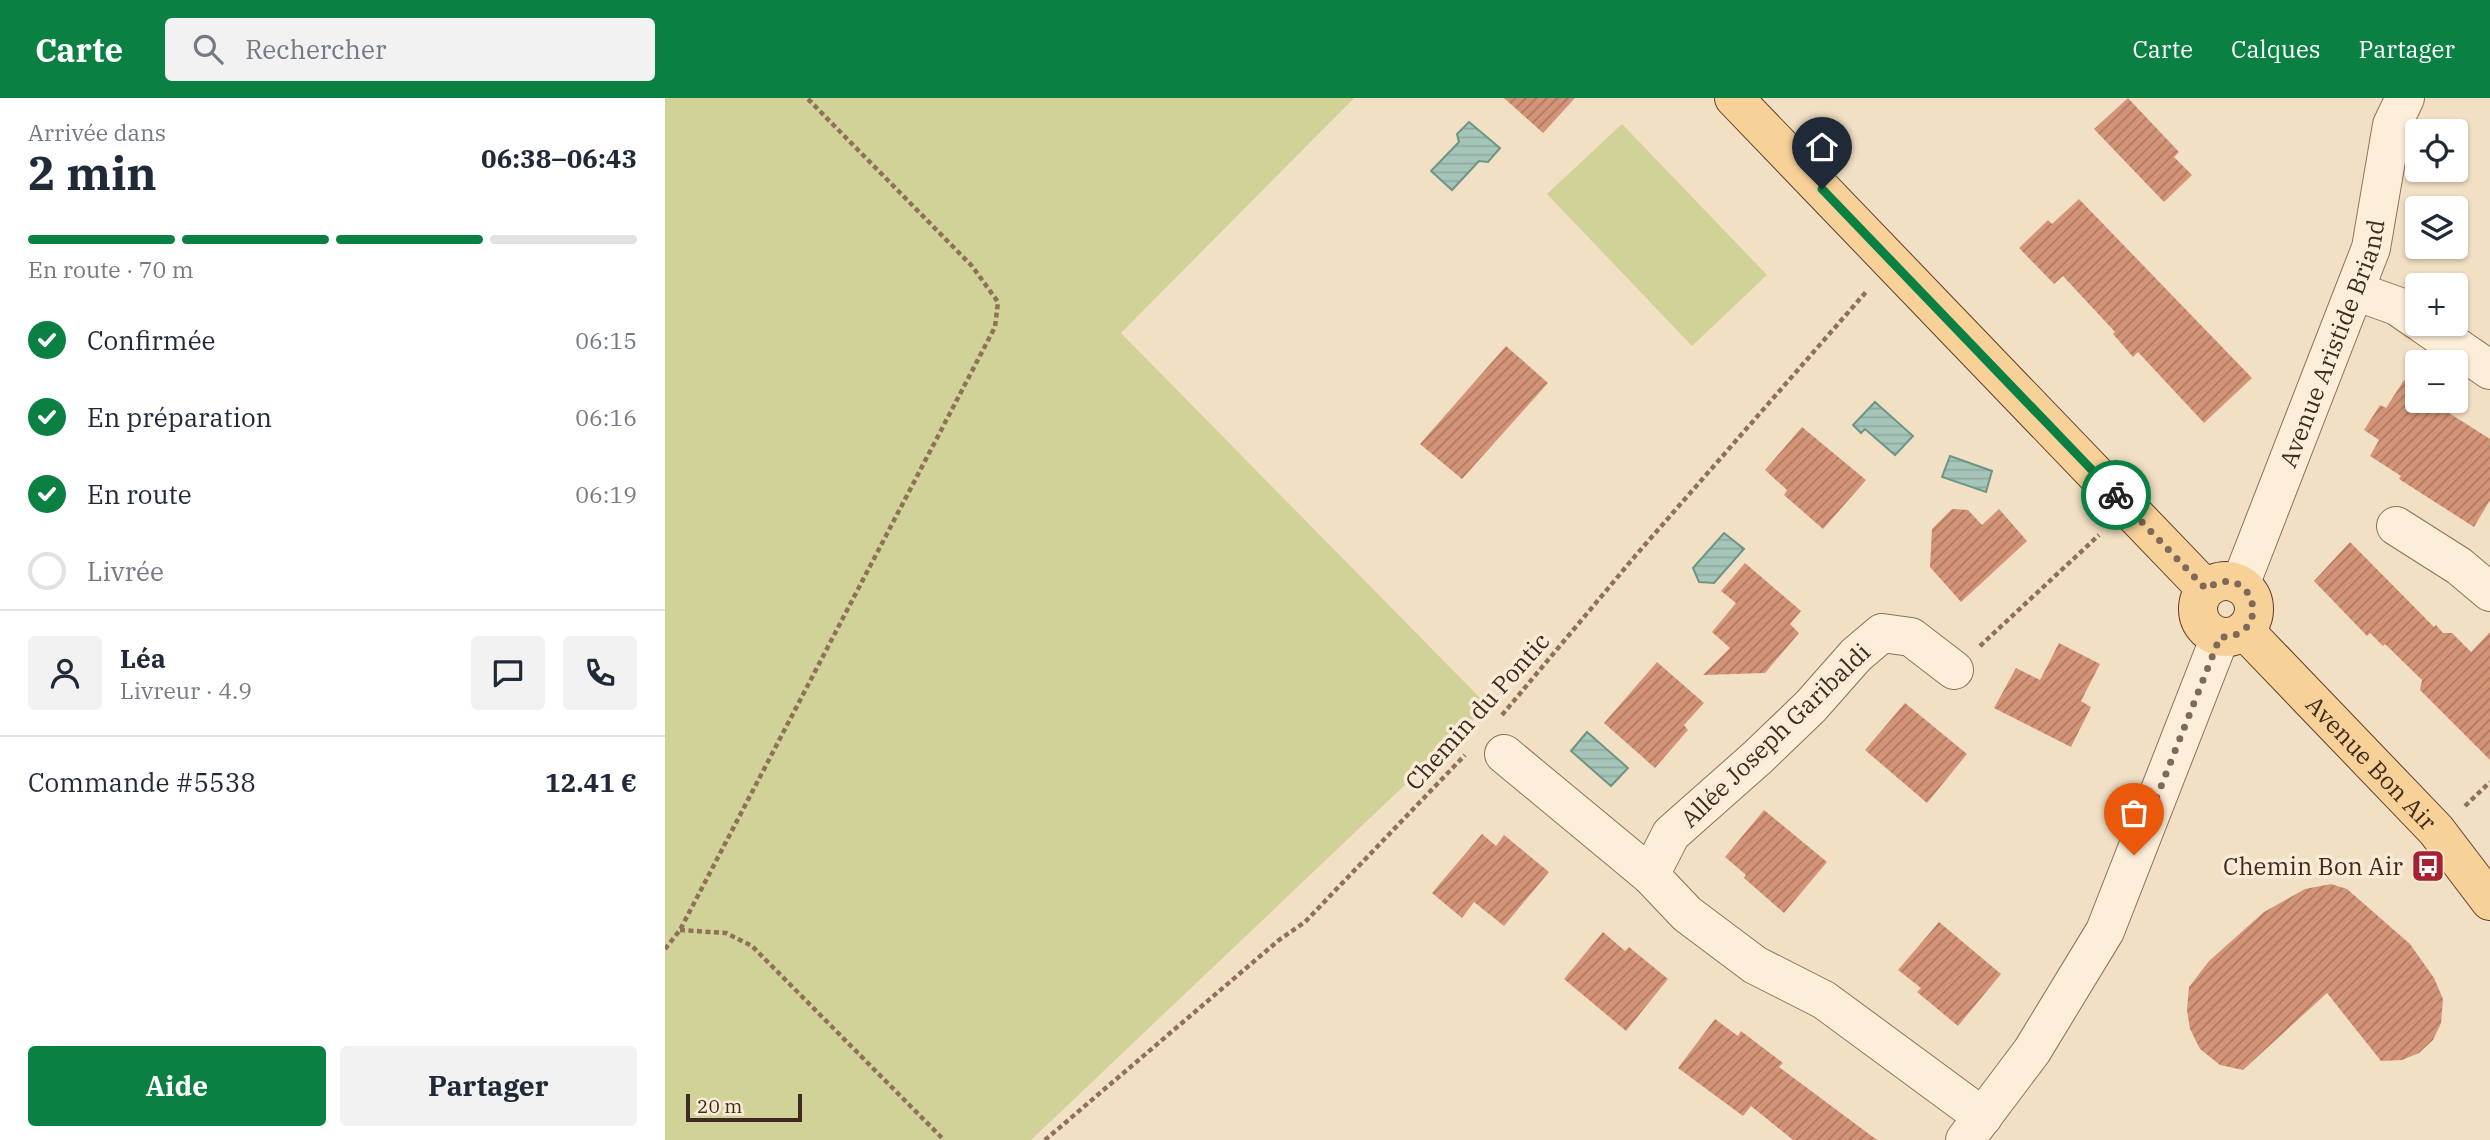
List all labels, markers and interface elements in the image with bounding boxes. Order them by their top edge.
search box [165,18,655,81]
text: Carte [35,28,123,71]
icon: search [189,30,227,68]
text: Rechercher [245,32,386,66]
text: Carte [2132,33,2193,65]
text: Calques [2231,33,2321,65]
text: Partager [2359,33,2455,65]
text: Arrivée dans [28,117,166,147]
pin [1792,117,1852,189]
map controls [2405,119,2468,413]
button: locate [2405,119,2468,182]
icon: home [1803,128,1841,166]
text: 06:38–06:43 [481,141,637,175]
text: 2 min [28,143,157,203]
button: layers [2405,196,2468,259]
street label: Avenue Aristide Briand [2271,217,2392,472]
text: En route · 70 m [28,254,194,284]
button: + [2405,273,2468,336]
icon: check [28,321,66,359]
text: Confirmée [87,323,216,357]
text: 06:15 [575,325,637,355]
button: − [2405,350,2468,413]
icon: check [28,398,66,436]
text: En préparation [87,400,272,434]
text: 06:16 [575,402,637,432]
courier [2081,460,2151,530]
icon: check [28,475,66,513]
icon: bike [2097,476,2135,514]
text: En route [87,477,192,511]
text: 06:19 [575,479,637,509]
text: Livrée [87,554,164,588]
street label: Chemin du Pontic [1398,625,1556,797]
button: person [28,636,102,710]
button: chat [471,636,545,710]
button: phone [563,636,637,710]
street label: Allée Joseph Garibaldi [1673,636,1877,834]
text: Léa [120,641,166,675]
text: Livreur · 4.9 [120,675,252,705]
street label: Avenue Bon Air [2299,688,2444,837]
text: Commande #5538 [28,765,256,799]
text: 12.41 € [545,765,637,799]
pin [2104,783,2164,855]
icon: bag [2115,794,2153,832]
bus stop icon: Chemin Bon Air [2409,847,2447,885]
place label: Chemin Bon Air [2223,850,2403,882]
button: Aide [28,1046,326,1126]
button: Partager [340,1046,637,1126]
scale bar [686,1091,801,1123]
text: 20 m [697,1094,742,1118]

